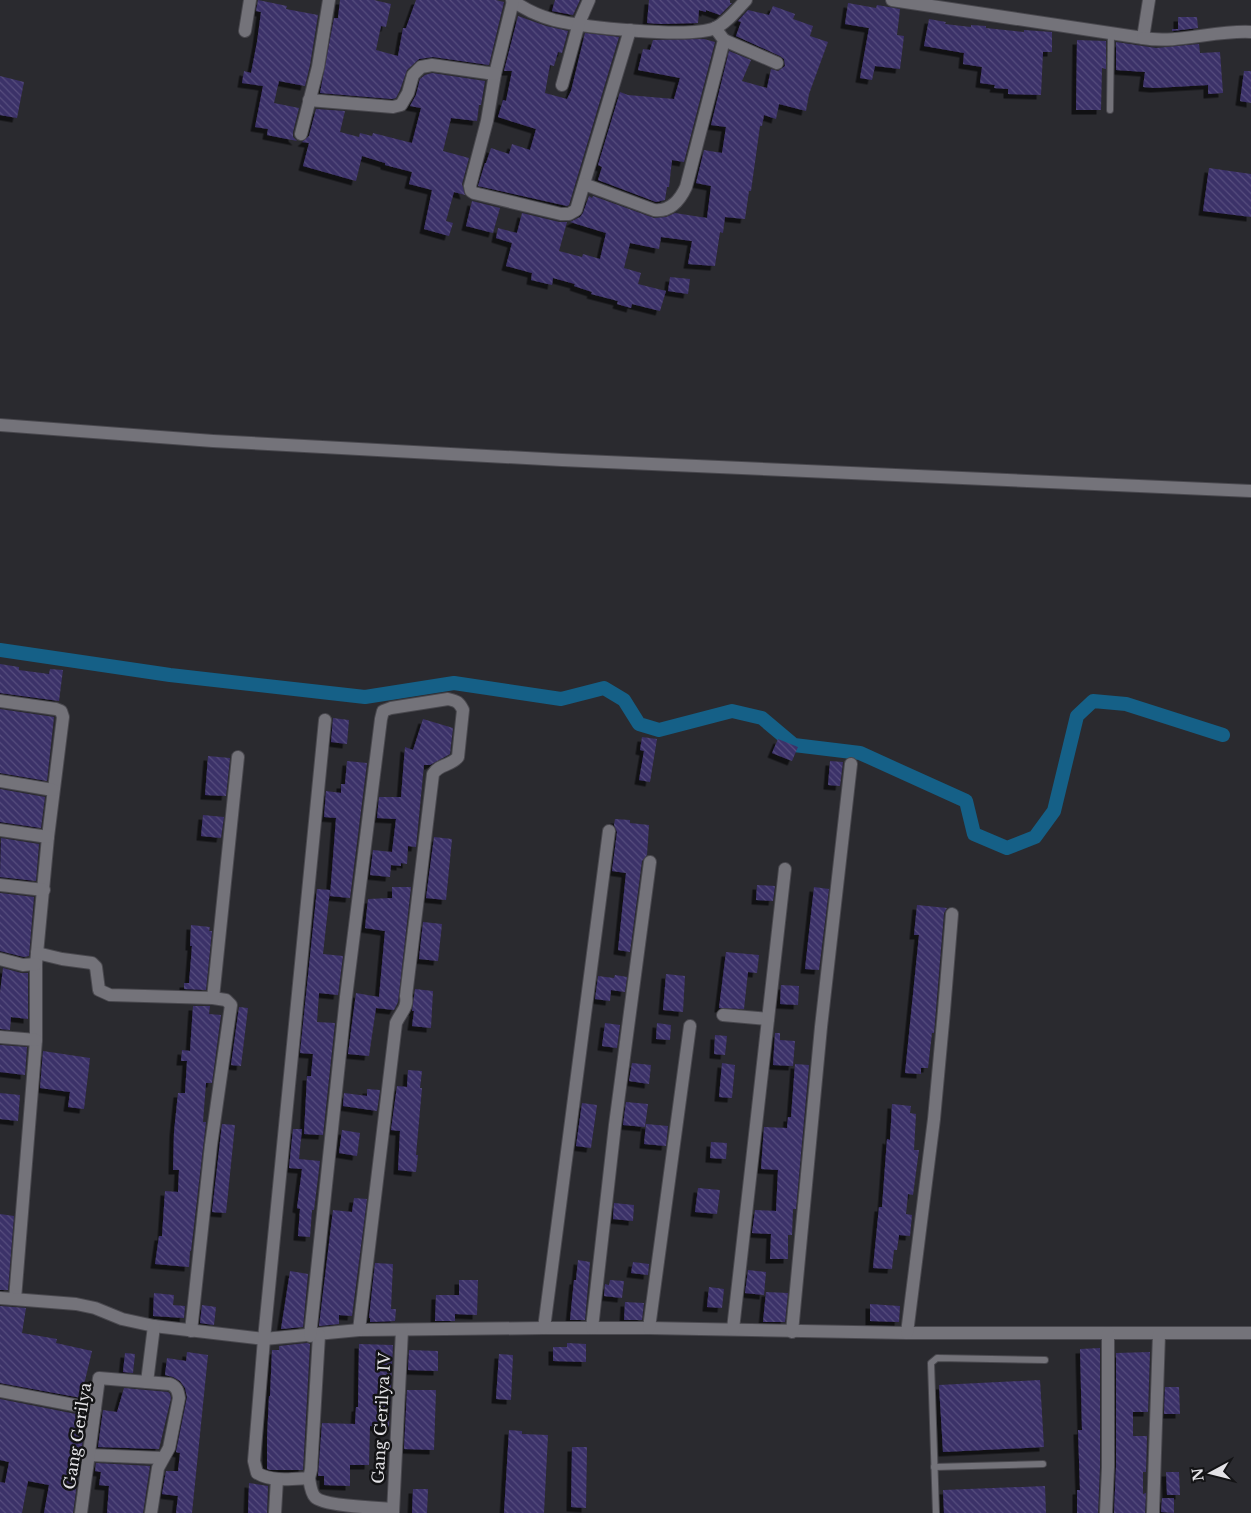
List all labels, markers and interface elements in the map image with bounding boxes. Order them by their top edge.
street label: Gang Gerilya IV [368,1351,394,1484]
street label: Gang Gerilya [59,1381,95,1491]
north arrow [1186,1448,1236,1498]
text: N [1188,1467,1208,1482]

